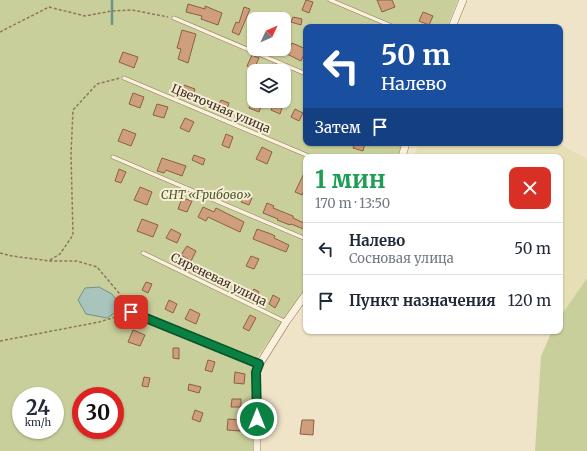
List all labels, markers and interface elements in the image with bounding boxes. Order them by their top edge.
north arrow [247,12,291,56]
map controls [247,12,291,108]
text: 50 m [381,37,450,73]
icon: left [315,40,367,92]
button: layers [247,64,291,108]
text: Налево [381,72,447,95]
street label: Цветочная улица [169,80,273,136]
icon: arrive [369,116,391,138]
text: Затем [315,118,361,137]
text: 1 мин [315,164,386,195]
button: close [509,167,551,209]
park label: СНТ «Грибово» [161,187,251,202]
text: 170 m · 13:50 [315,195,390,212]
text: Налево [349,231,405,250]
icon: left [315,238,337,260]
text: 50 m [514,239,551,258]
street label: Сиреневая улица [169,249,270,309]
text: Сосновая улица [349,250,454,267]
icon: arrive [315,290,337,312]
text: Пункт назначения [349,291,496,310]
text: 120 m [508,291,551,310]
pin [114,295,148,329]
icon: arrive [120,301,142,323]
speed limit sign: 30 [72,387,124,439]
text: 24 [26,395,50,420]
position arrow [236,398,278,440]
text: km/h [25,416,51,429]

